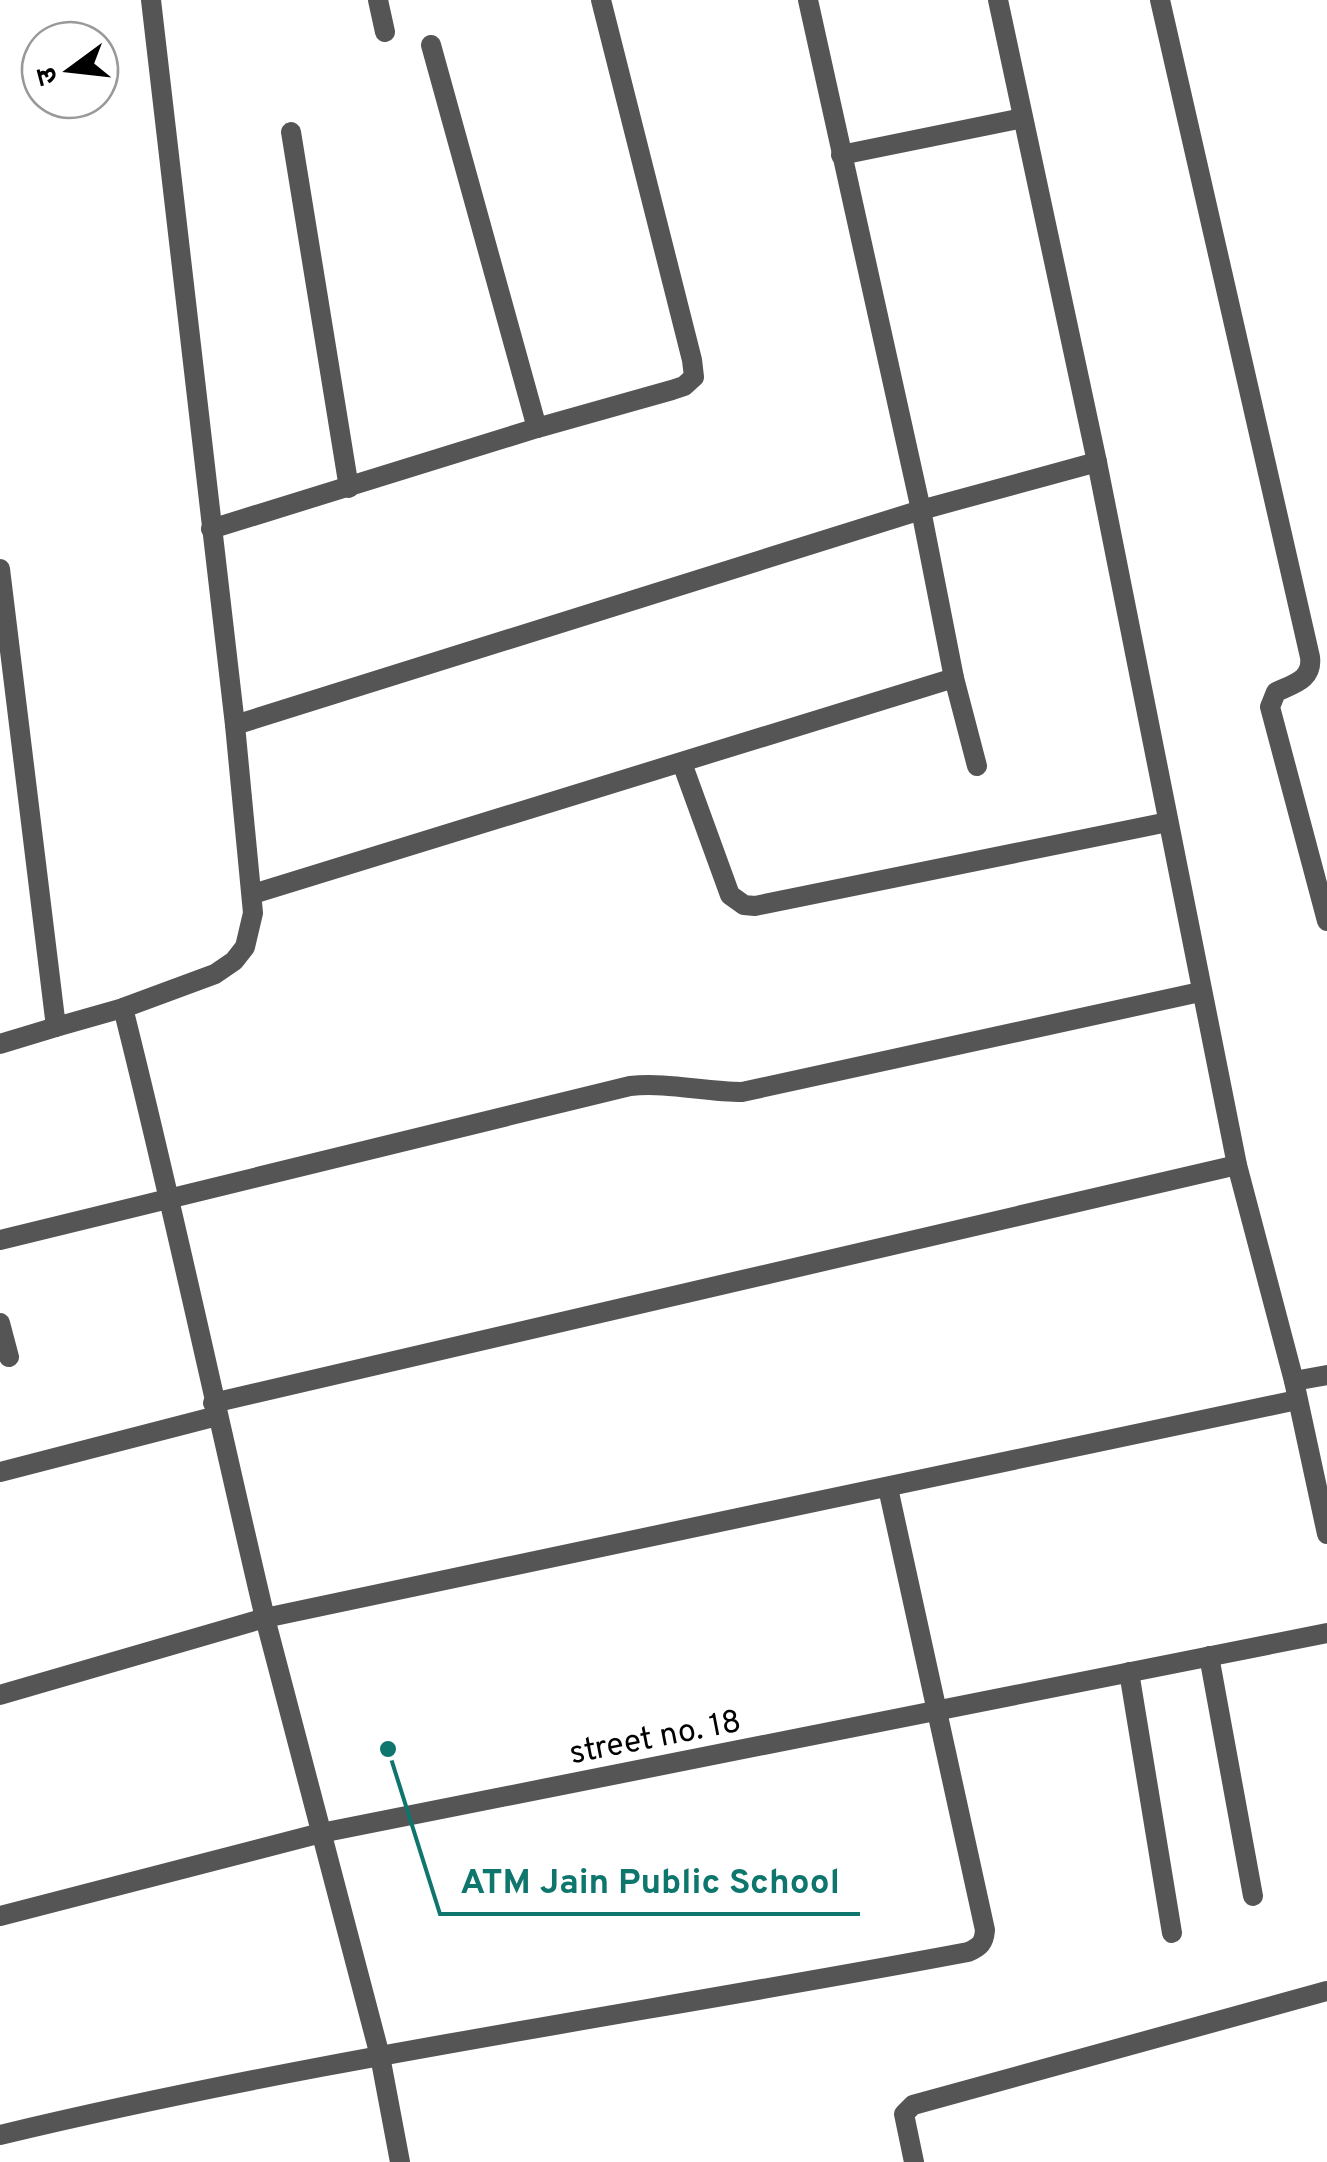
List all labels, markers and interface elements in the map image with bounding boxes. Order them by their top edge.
north arrow [20,20,120,120]
text: उ [29,63,68,88]
street label: street no. 18 [566,1703,745,1775]
callout: ATM Jain Public School [440,1849,860,1914]
text: ATM Jain Public School [460,1862,840,1906]

